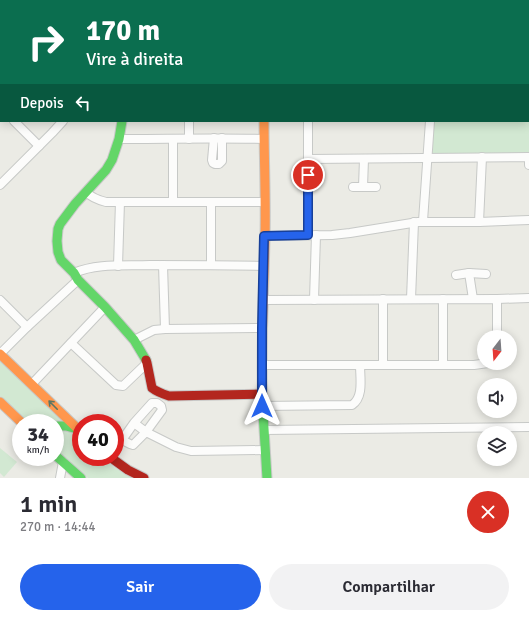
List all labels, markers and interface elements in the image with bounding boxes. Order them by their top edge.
text: 170 m [86,14,160,48]
icon: right [20,16,72,68]
text: Vire à direita [86,48,183,70]
icon: left [72,92,94,114]
text: Depois [20,94,64,112]
pin [291,158,325,192]
icon: arrive [297,164,319,186]
north arrow [477,330,517,370]
map controls [477,330,517,466]
button: sound [477,378,517,418]
position arrow [241,385,283,427]
one-way arrow [48,400,58,410]
speed limit sign: 40 [72,414,124,466]
text: 34 [27,422,49,447]
button: layers [477,426,517,466]
text: km/h [27,444,49,456]
text: 1 min [20,489,77,519]
button: close [467,491,509,533]
text: 270 m · 14:44 [20,519,96,535]
button: Sair [20,564,261,610]
button: Compartilhar [269,564,509,610]

